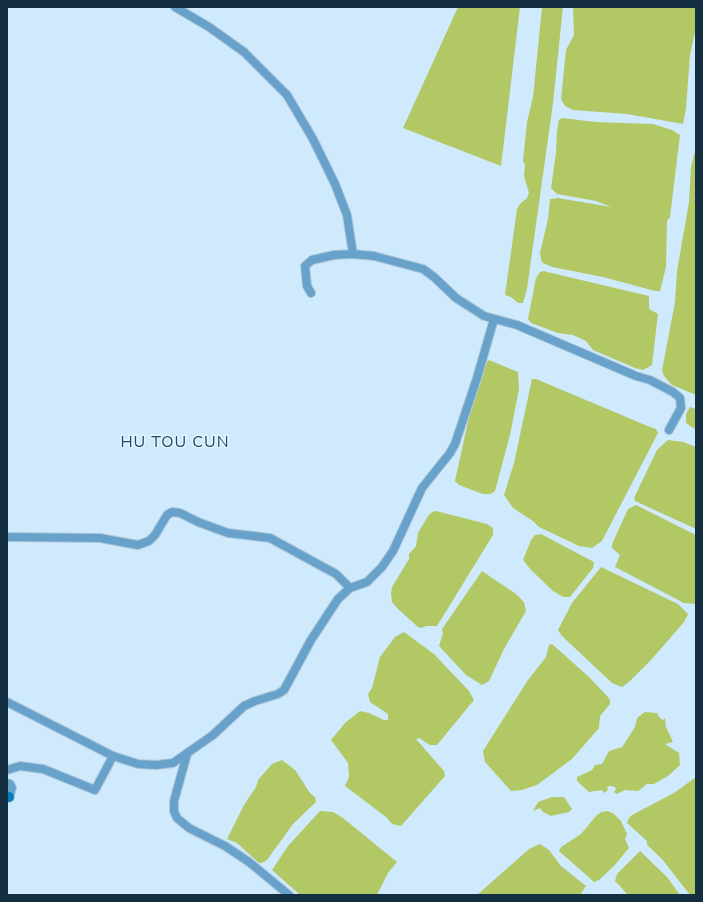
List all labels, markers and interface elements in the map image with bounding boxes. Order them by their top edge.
district label: HU TOU CUN [120,433,230,453]

